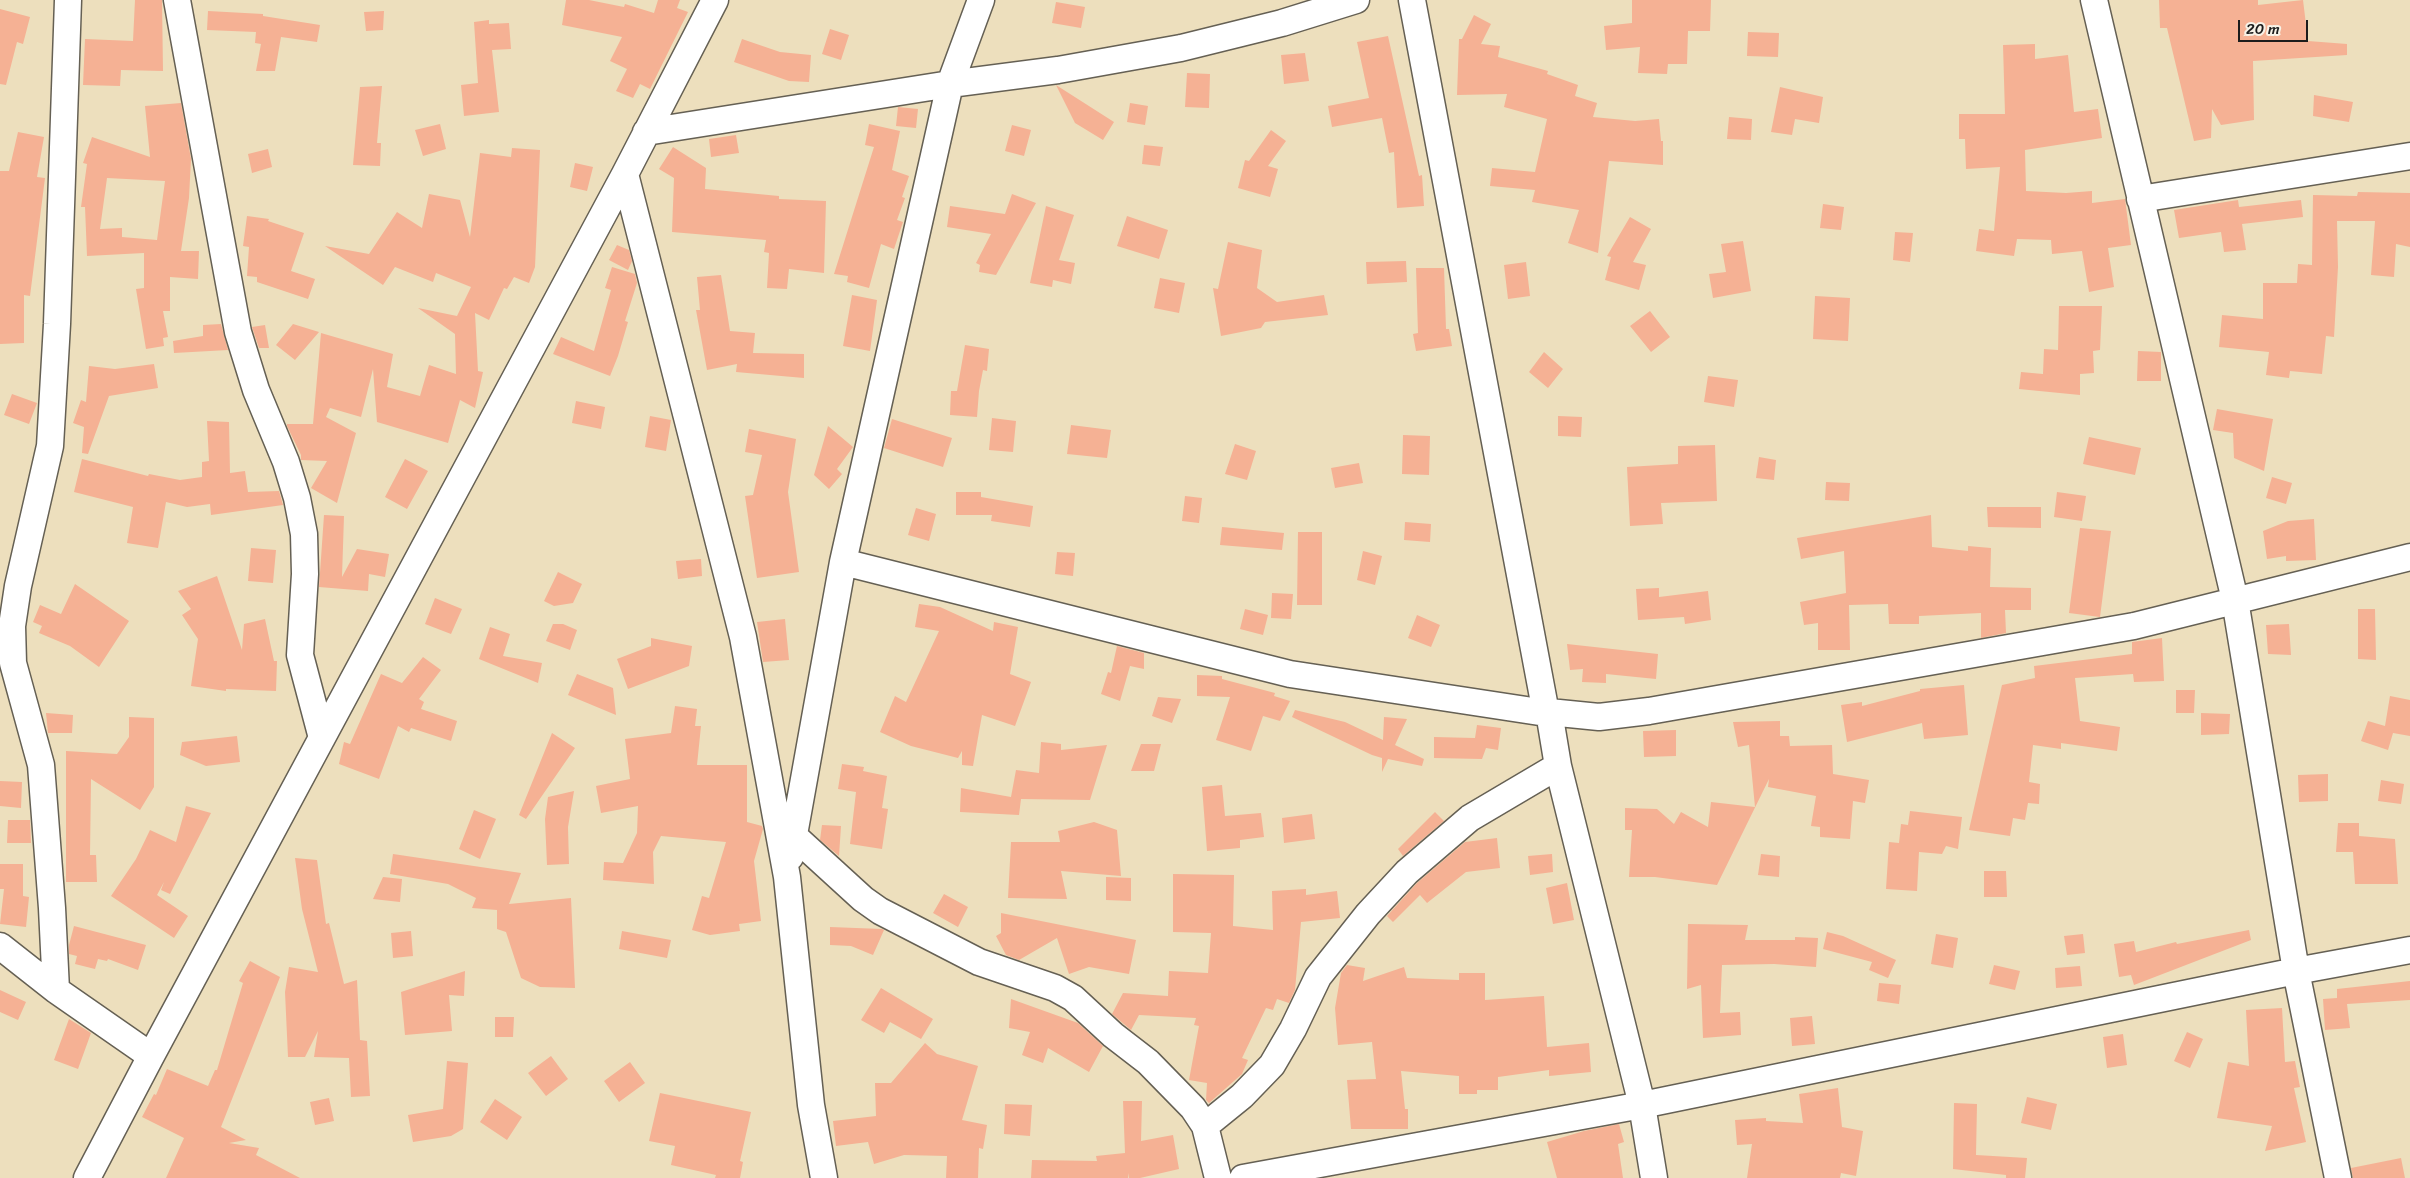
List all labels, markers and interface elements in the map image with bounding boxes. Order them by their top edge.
scale bar [2240,10,2310,42]
text: 20 m [2246,16,2280,42]

